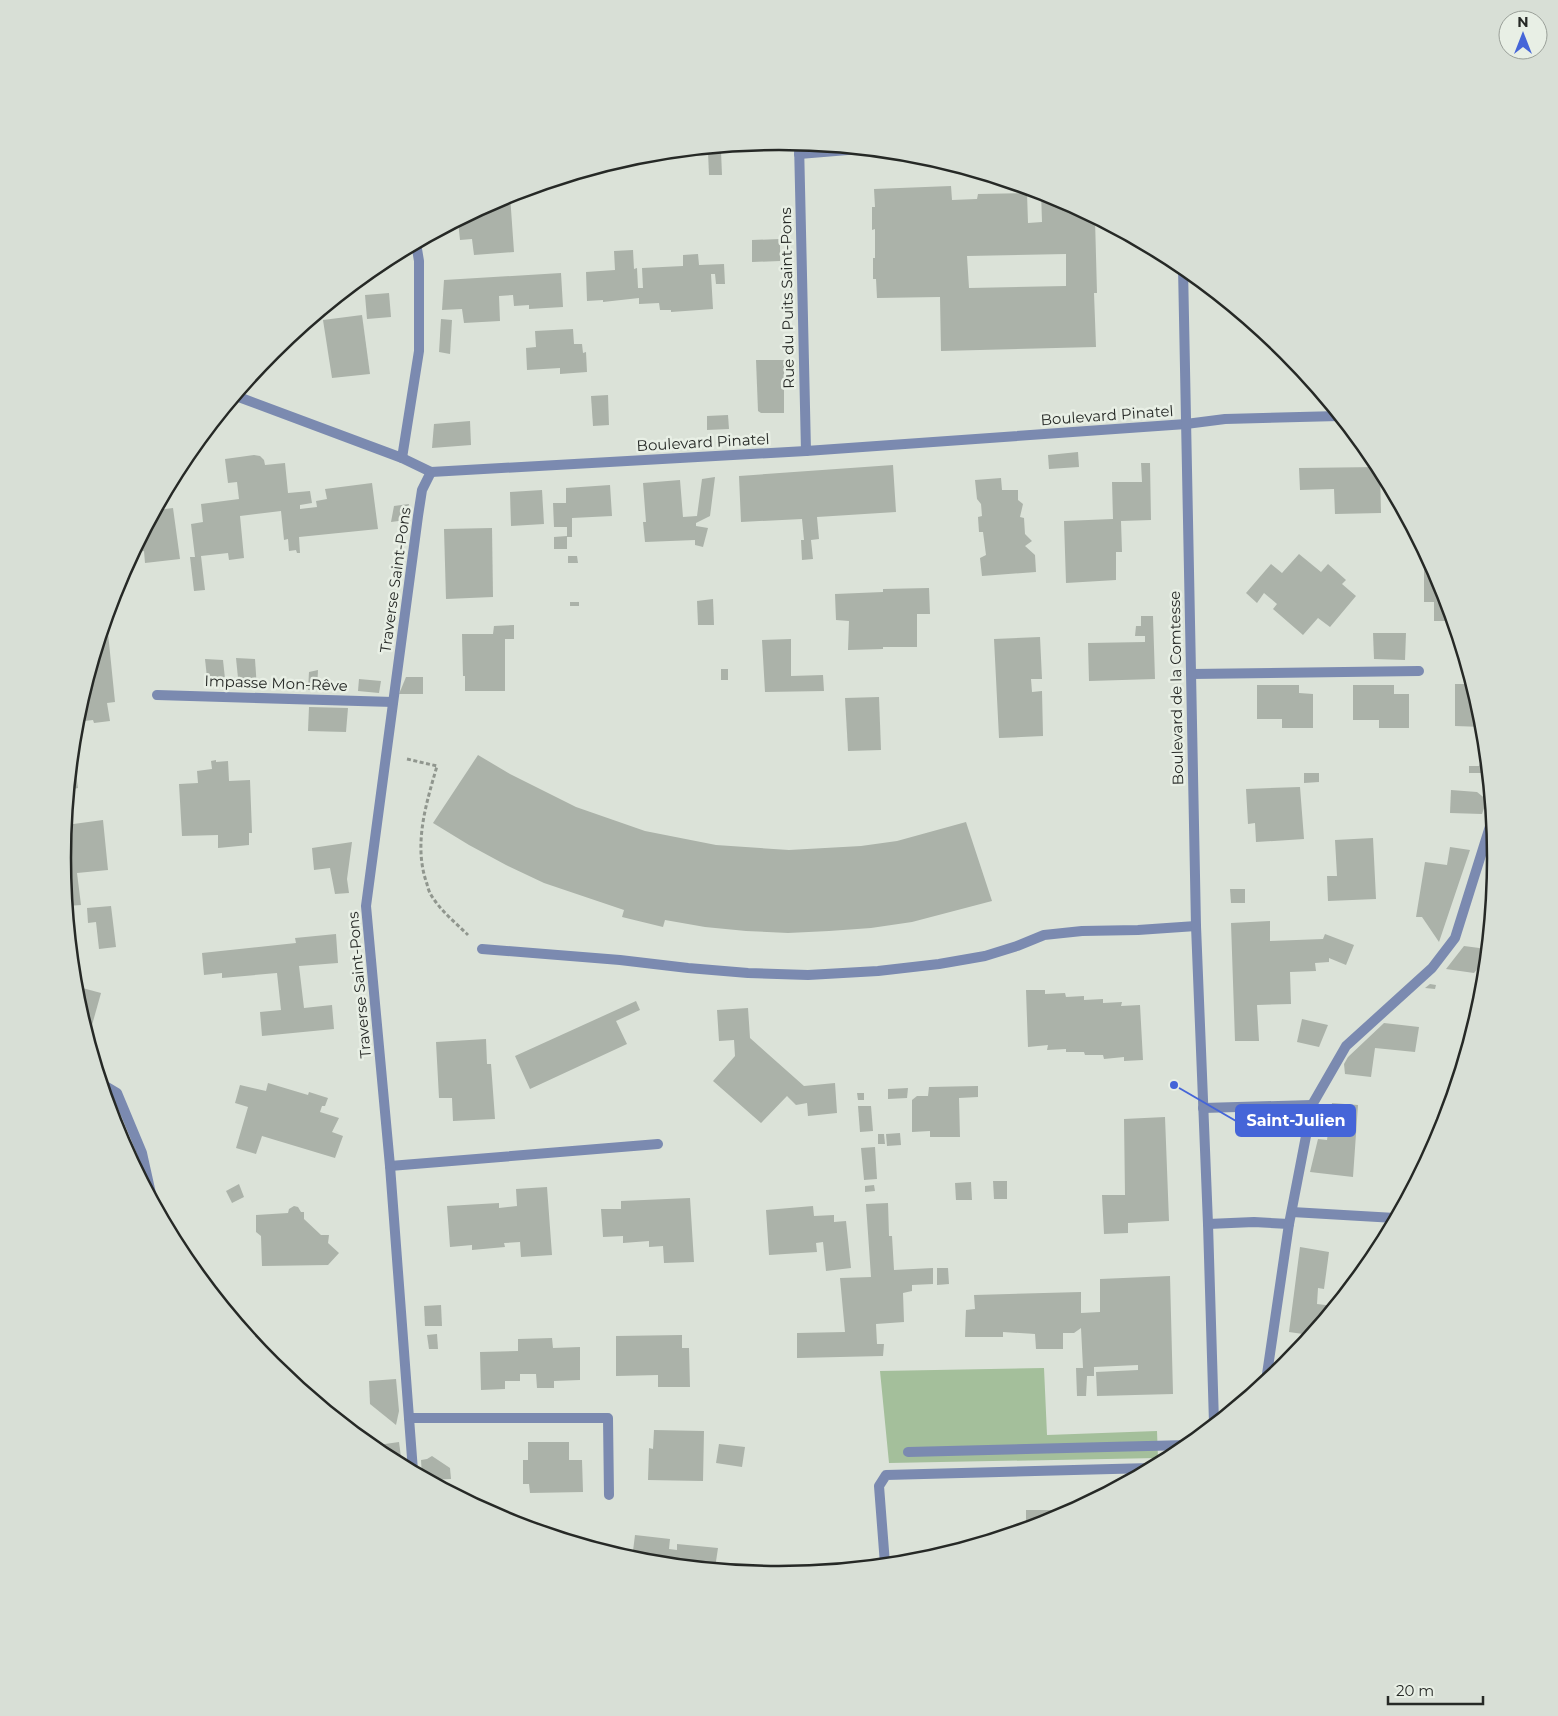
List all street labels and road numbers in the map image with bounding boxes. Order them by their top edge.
street label: Rue du Puits Saint-Pons [776,207,798,389]
street label: Boulevard Pinatel [1040,401,1174,429]
street label: Boulevard Pinatel [636,429,770,455]
street label: Traverse Saint-Pons [375,506,415,654]
street label: Boulevard de la Comtesse [1165,591,1187,785]
street label: Impasse Mon-Rêve [204,671,348,695]
street label: Traverse Saint-Pons [343,911,375,1059]

